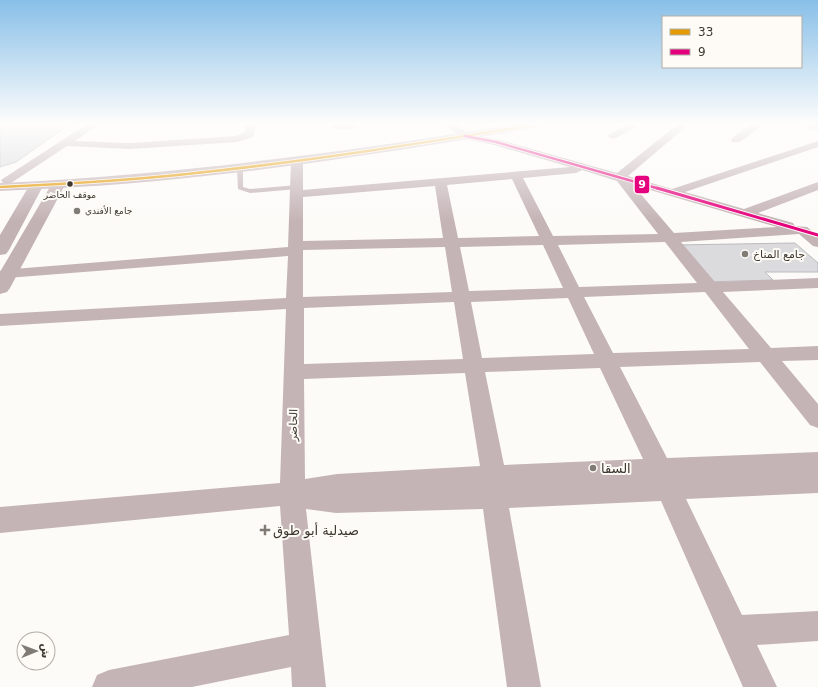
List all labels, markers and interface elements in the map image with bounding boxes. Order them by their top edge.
legend [662,16,802,68]
text: 33 [698,25,713,39]
text: 9 [698,45,706,59]
line badge: 9 [634,175,650,194]
text: 9 [638,178,646,191]
marker: موقف الحاضر [65,179,75,189]
place label: موقف الحاضر [43,190,96,200]
place label: جامع الأفندي [85,205,132,216]
marker: جامع الأفندي [72,206,82,216]
place label: جامع المناخ [753,248,805,261]
marker: جامع المناخ [740,249,750,259]
street label: الحاضر [287,409,300,442]
place label: السقا [601,461,631,476]
marker: السقا [588,463,598,473]
place label: صيدلية أبو طوق [273,522,359,539]
marker: صيدلية أبو طوق [260,525,270,535]
north arrow [16,631,56,671]
text: ش [39,643,52,659]

